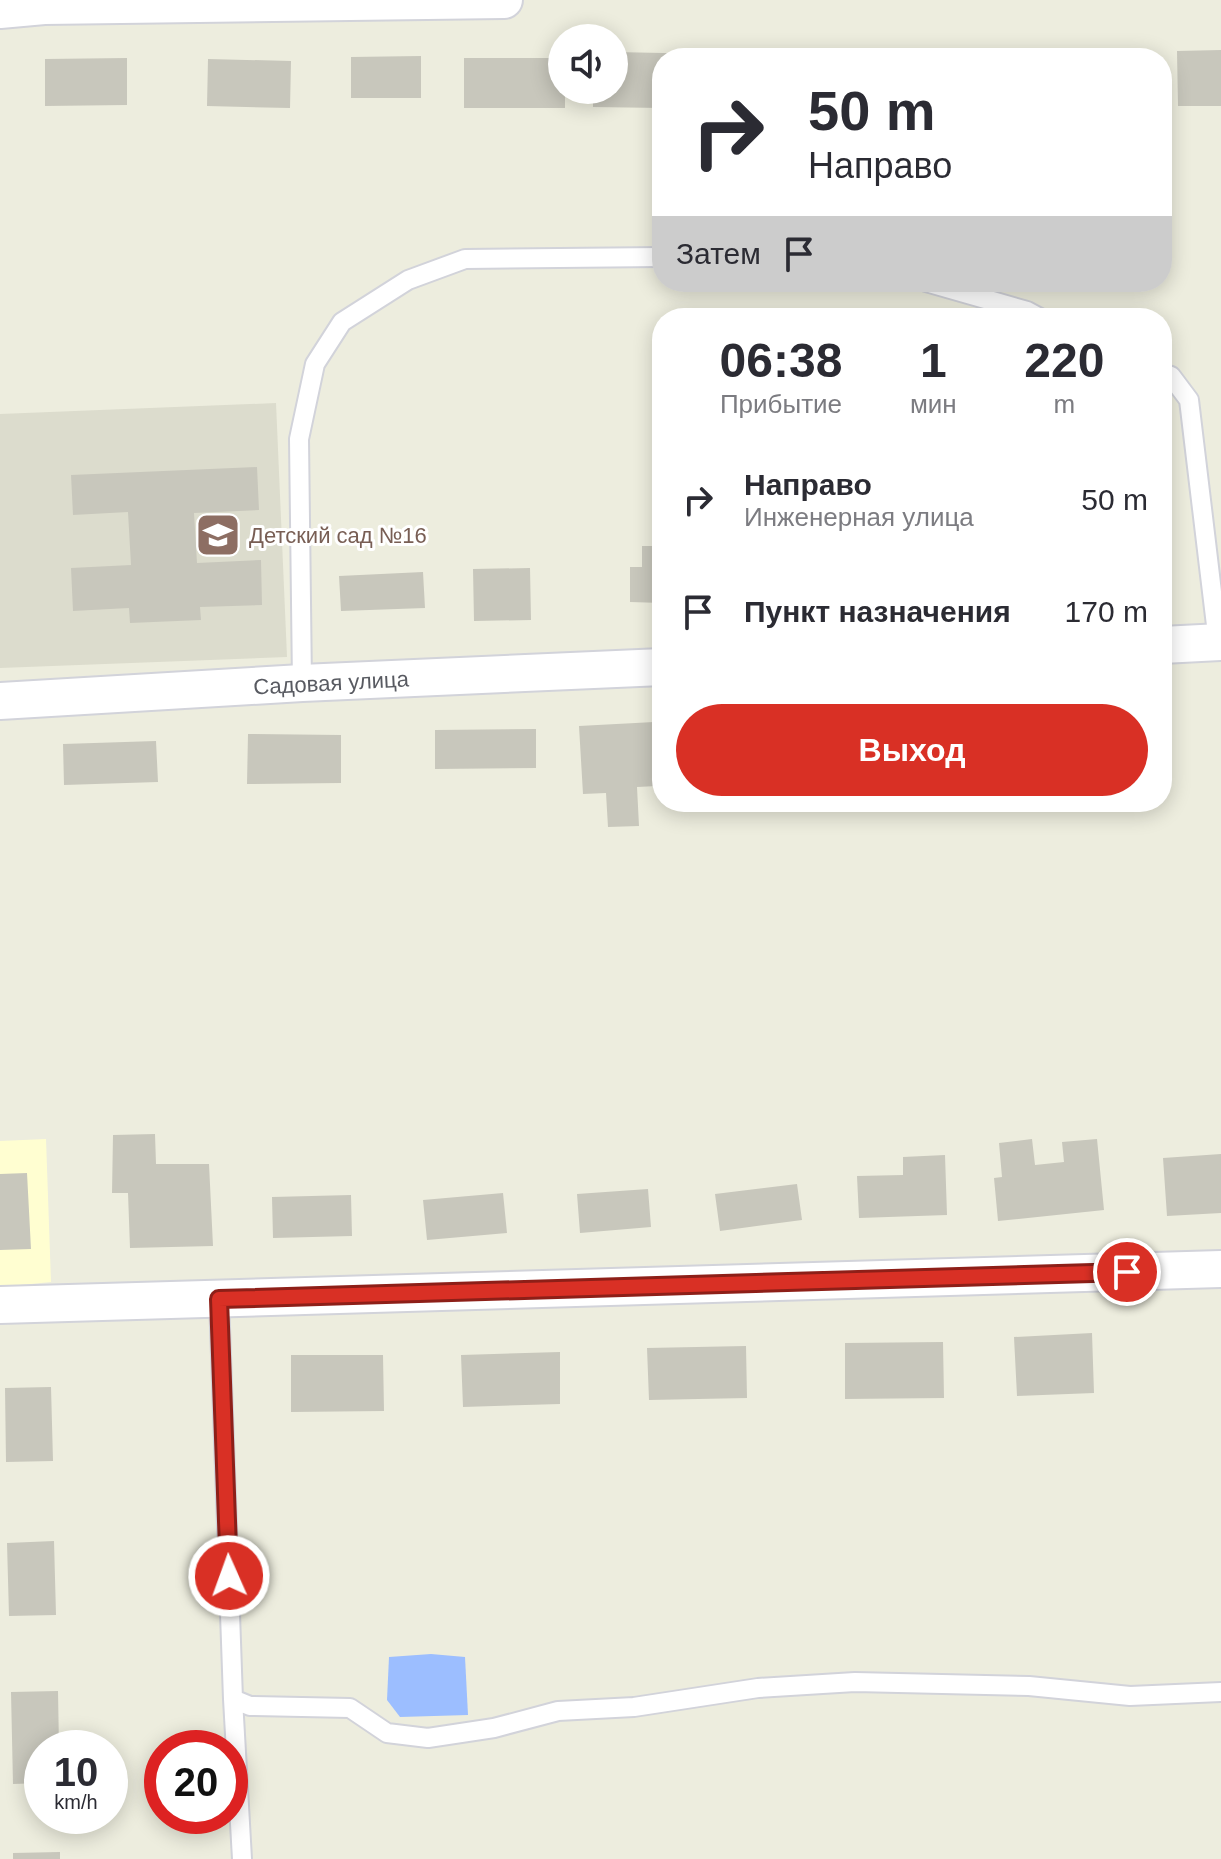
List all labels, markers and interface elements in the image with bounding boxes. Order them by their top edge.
map controls [548,24,628,104]
button: sound [548,24,628,104]
text: 50 m [808,79,936,142]
icon: right [676,80,780,184]
text: Направо [808,145,952,186]
icon: arrive [777,232,821,276]
text: Затем [676,237,761,270]
text: 06:38 [720,334,842,387]
text: 1 [920,334,947,387]
text: 220 [1024,334,1104,387]
text: Прибытие [720,389,842,419]
text: мин [910,389,957,419]
text: m [1054,389,1075,419]
text: Направо [744,468,872,501]
icon: right [676,478,720,522]
text: 50 m [1081,483,1148,516]
text: Инженерная улица [744,502,974,532]
school or university icon: Детский сад №16 [194,511,242,559]
place label: Детский сад №16 [249,523,427,548]
icon: arrive [676,590,720,634]
text: Пункт назначения [744,595,1011,628]
text: 170 m [1065,595,1148,628]
street label: Садовая улица [253,666,410,700]
button: Выход [676,704,1148,796]
pin [1093,1238,1161,1306]
icon: arrive [1105,1250,1149,1294]
position arrow [187,1534,271,1618]
speed limit sign: 20 [144,1730,248,1834]
text: 10 [54,1750,98,1794]
text: km/h [54,1791,98,1813]

